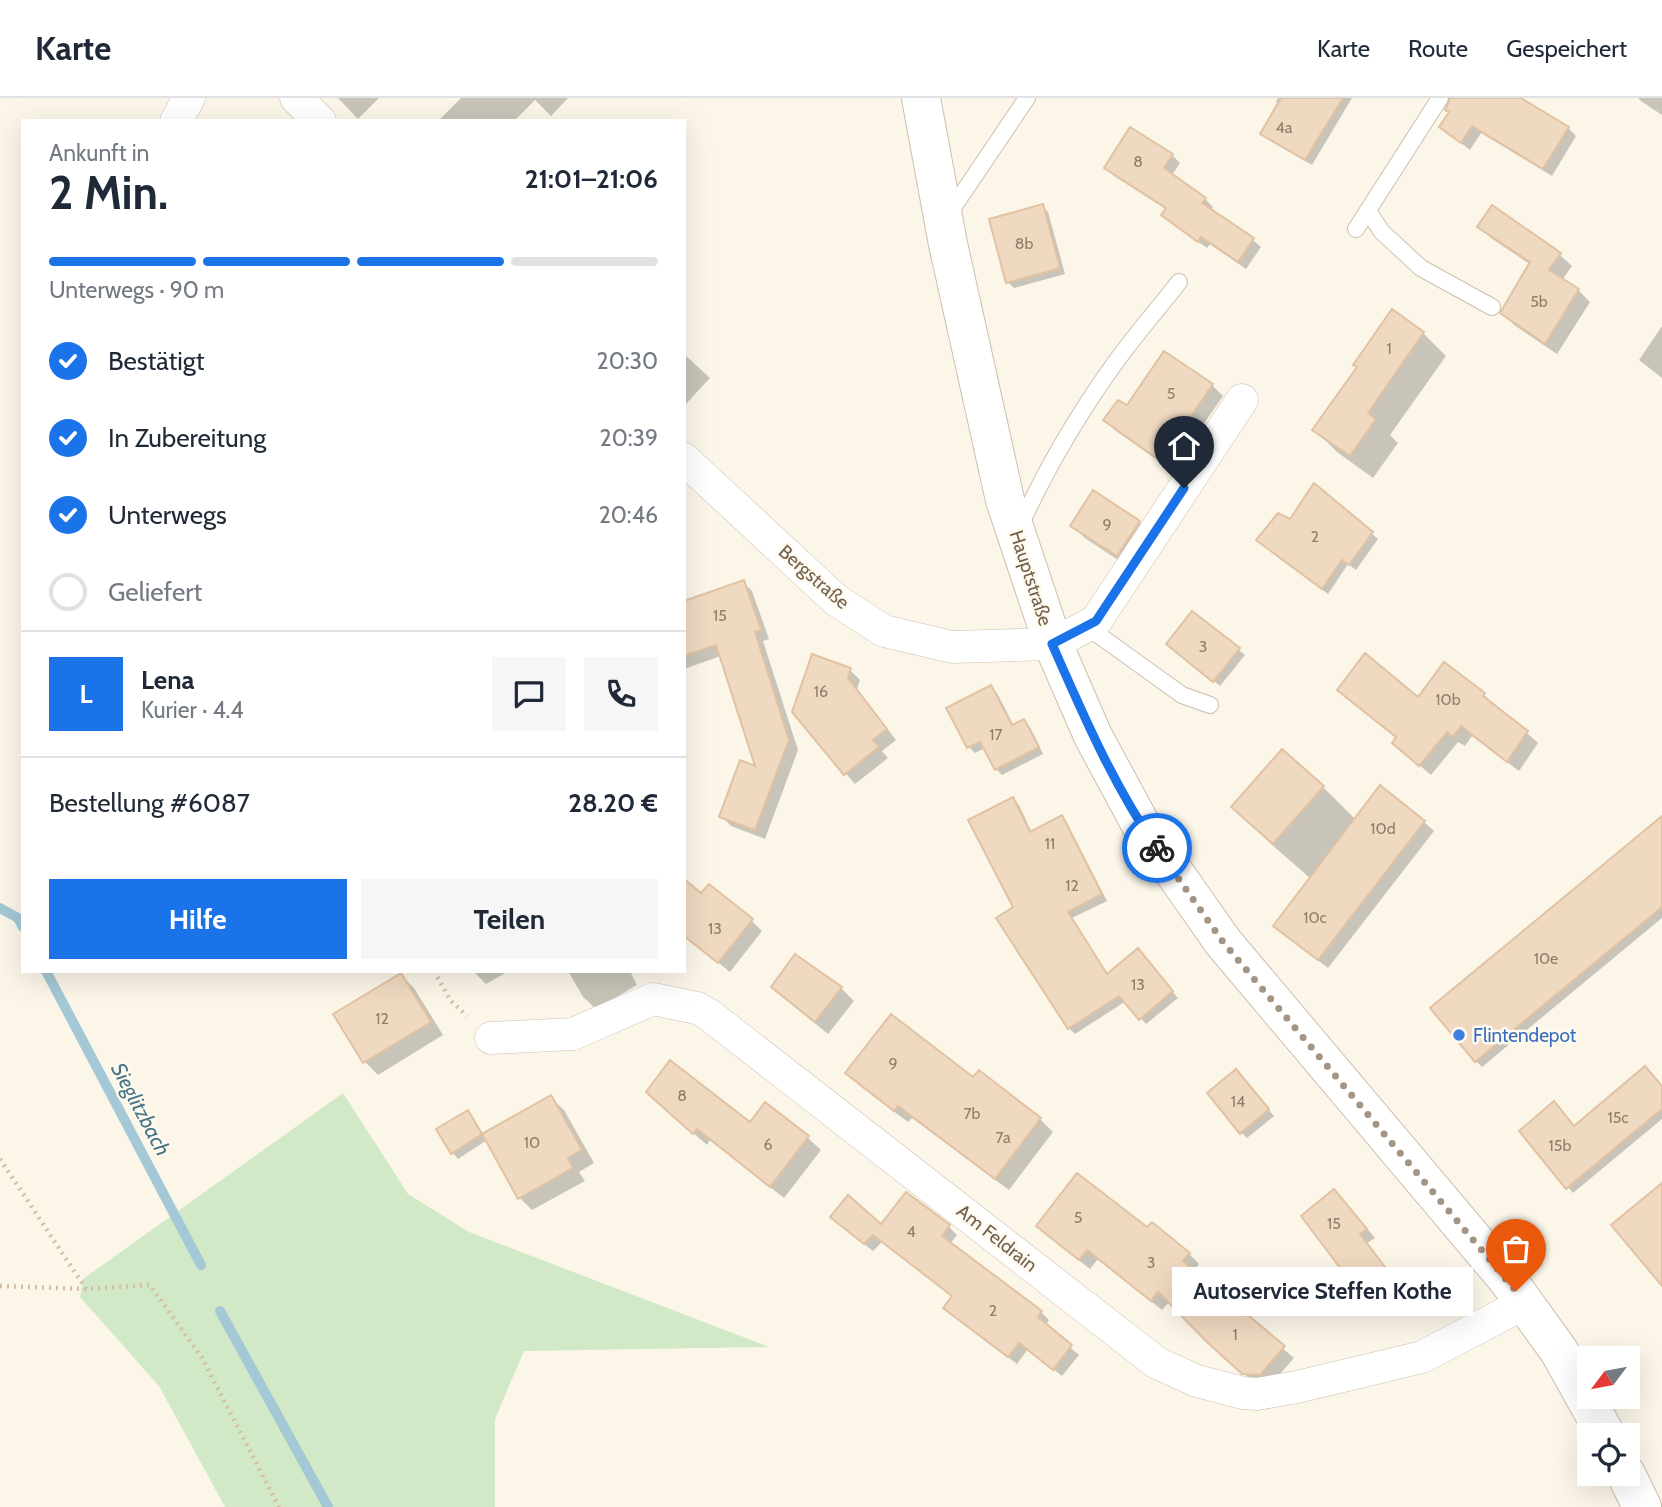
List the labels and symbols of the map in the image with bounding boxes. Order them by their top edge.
house number: 4a [1276,118,1293,137]
house number: 8 [1133,152,1143,171]
house number: 8b [1015,234,1033,253]
house number: 5b [1530,292,1548,311]
house number: 1 [1386,339,1392,358]
house number: 5 [1167,384,1175,403]
pin [1154,416,1214,488]
house number: 9 [1102,515,1112,534]
street label: Hauptstraße [1005,527,1057,629]
house number: 2 [1311,527,1319,546]
street label: Bergstraße [774,540,854,614]
house number: 15 [713,606,727,625]
house number: 3 [1199,637,1207,656]
house number: 16 [814,682,828,701]
house number: 10b [1435,690,1461,709]
house number: 17 [989,725,1003,744]
courier [1122,813,1192,883]
house number: 10d [1370,819,1396,838]
house number: 11 [1045,834,1055,853]
house number: 12 [1065,876,1079,895]
house number: 10c [1303,908,1327,927]
house number: 13 [708,919,722,938]
house number: 10e [1534,949,1558,968]
house number: 13 [1131,975,1145,994]
house number: 12 [375,1009,389,1028]
place label: Flintendepot [1473,1024,1577,1047]
marker: Flintendepot [1451,1027,1467,1043]
house number: 9 [888,1054,898,1073]
water label: Sieglitzbach [106,1058,176,1160]
house number: 8 [677,1086,687,1105]
house number: 14 [1231,1092,1245,1111]
house number: 7b [964,1104,981,1123]
house number: 15c [1607,1108,1629,1127]
house number: 7a [995,1128,1011,1147]
house number: 10 [524,1133,540,1152]
house number: 6 [763,1135,773,1154]
house number: 15b [1549,1136,1571,1155]
street label: Am Feldrain [952,1199,1042,1277]
house number: 5 [1074,1208,1082,1227]
house number: 15 [1327,1214,1341,1233]
pin [1486,1219,1546,1291]
house number: 4 [906,1222,916,1241]
house number: 3 [1147,1253,1155,1272]
callout: Autoservice Steffen Kothe [1173,1266,1474,1316]
house number: 2 [989,1301,997,1320]
house number: 1 [1232,1325,1238,1344]
north arrow [1577,1346,1640,1409]

